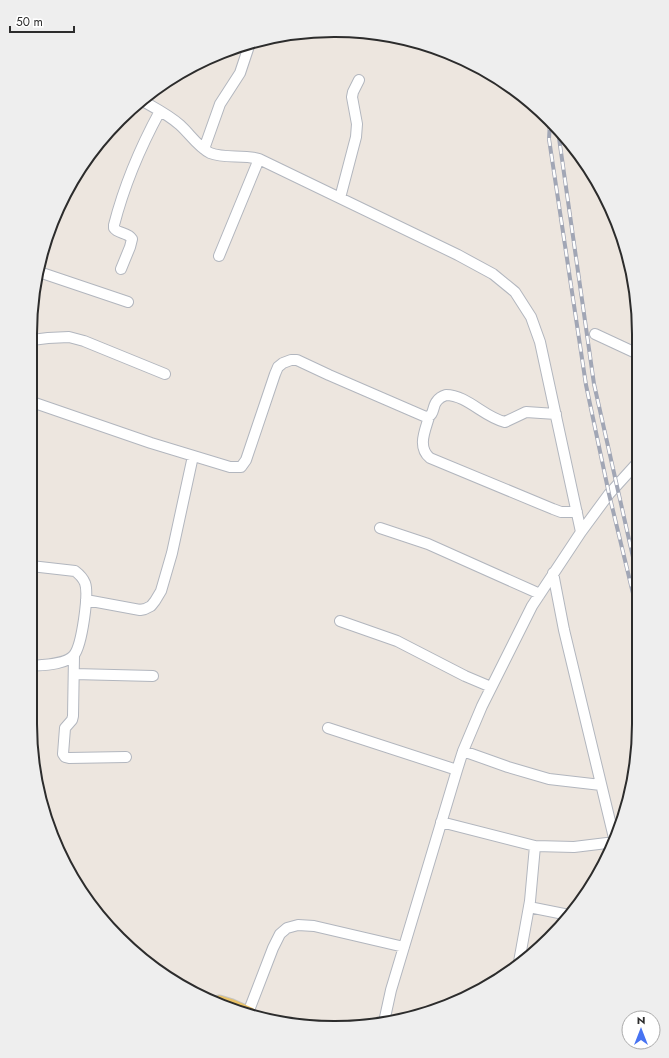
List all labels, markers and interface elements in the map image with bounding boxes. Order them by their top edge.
scale bar [10,8,74,34]
text: 50 m [16,13,43,31]
north arrow [621,1010,661,1050]
text: N [637,1012,645,1028]

